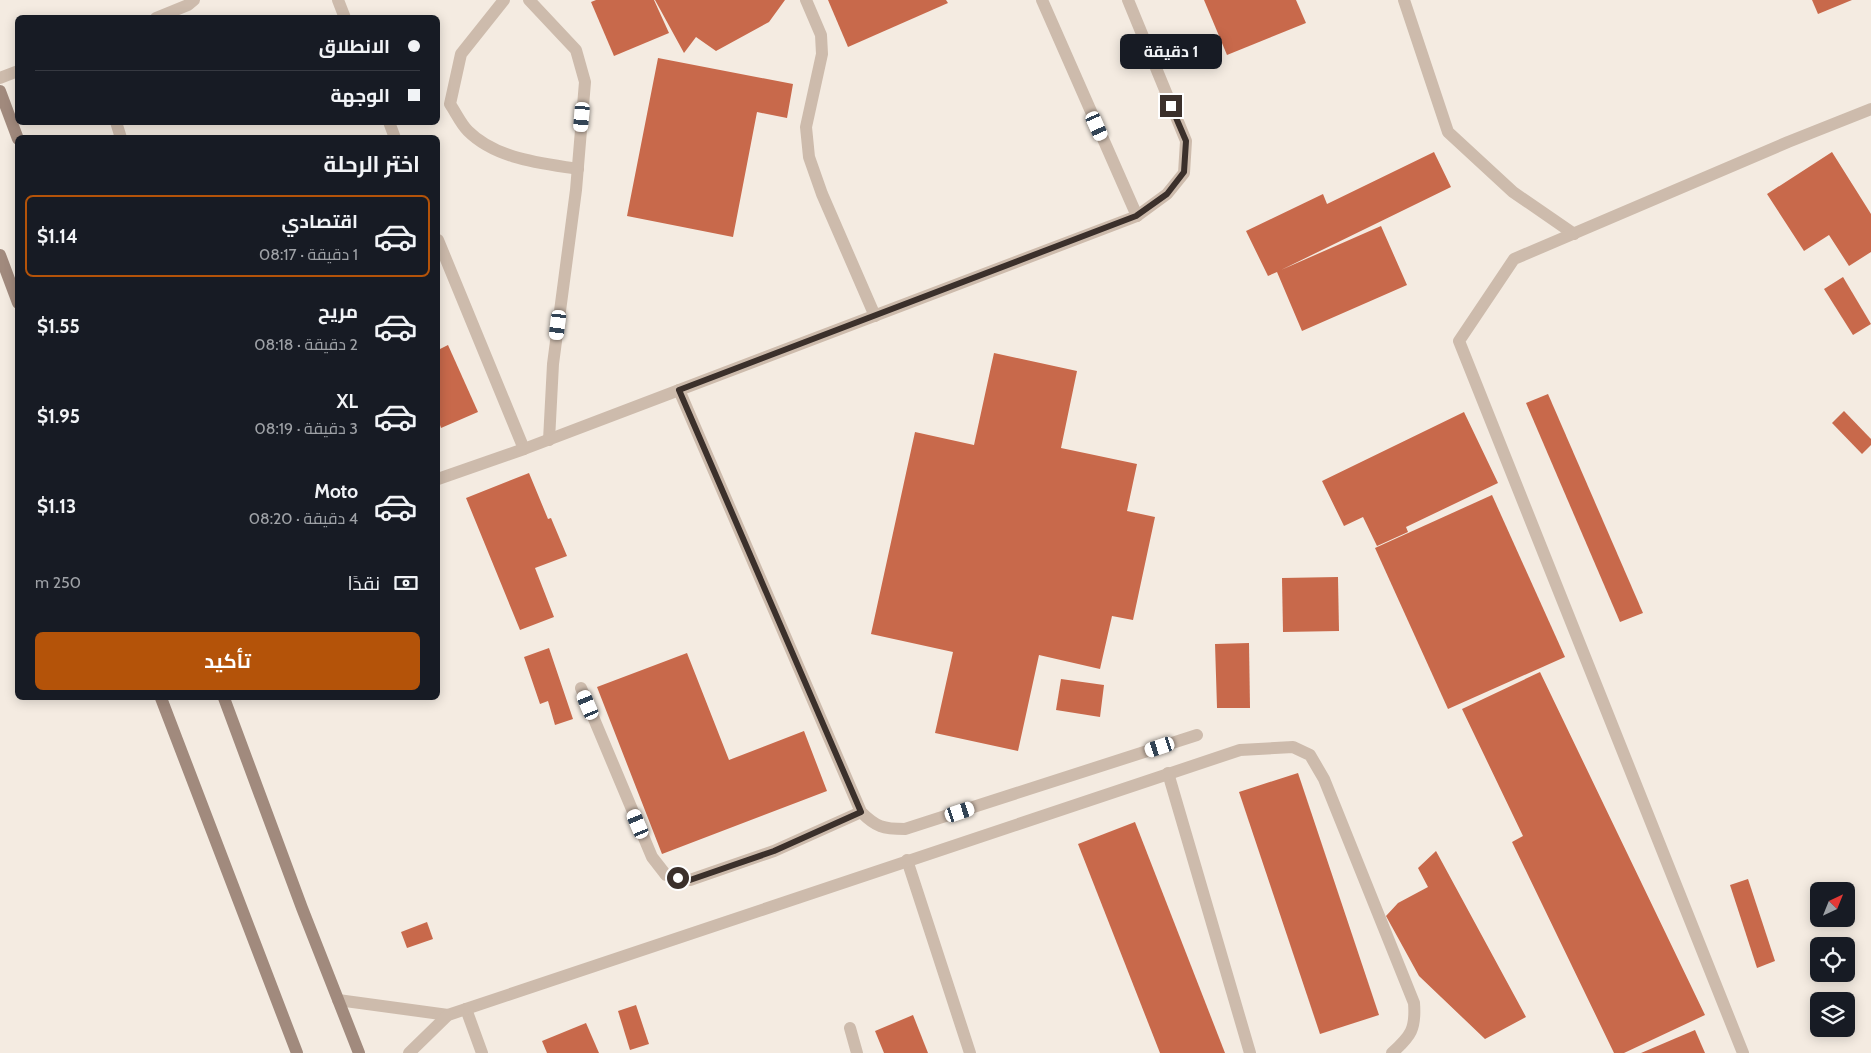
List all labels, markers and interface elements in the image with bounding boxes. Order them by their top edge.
callout: 1 دقيقة [1120,34,1222,68]
text: الانطلاق [319,35,390,58]
text: 1 دقيقة [1144,42,1198,61]
text: الوجهة [330,84,390,107]
route end [1160,95,1182,117]
car [573,101,590,133]
car [1084,109,1109,143]
text: اختر الرحلة [324,151,420,178]
text: اقتصادي [282,210,358,233]
icon: car [373,214,418,259]
text: $1.14 [37,225,78,248]
text: 1 دقيقة · 08:17 [259,245,358,264]
text: مريح [318,300,358,323]
icon: car [373,304,418,349]
car [548,309,567,341]
text: $1.55 [37,315,80,338]
text: 2 دقيقة · 08:18 [254,335,358,354]
text: XL [337,390,358,413]
icon: car [373,394,418,439]
text: $1.95 [37,405,80,428]
text: 3 دقيقة · 08:19 [255,419,358,438]
text: Moto [314,480,358,503]
icon: car [373,484,418,529]
text: $1.13 [37,495,76,518]
text: 4 دقيقة · 08:20 [249,509,358,528]
icon: cash [392,569,420,597]
text: نقدًا [348,572,380,595]
text: 250 m [35,573,81,592]
button: تأكيد [35,632,420,690]
car [575,688,600,722]
car [1143,735,1176,759]
car [943,800,976,824]
car [625,807,650,841]
route start [667,867,689,889]
north arrow [1810,882,1855,928]
map controls [1810,882,1855,1037]
button: locate [1810,937,1855,982]
button: layers [1810,992,1855,1037]

